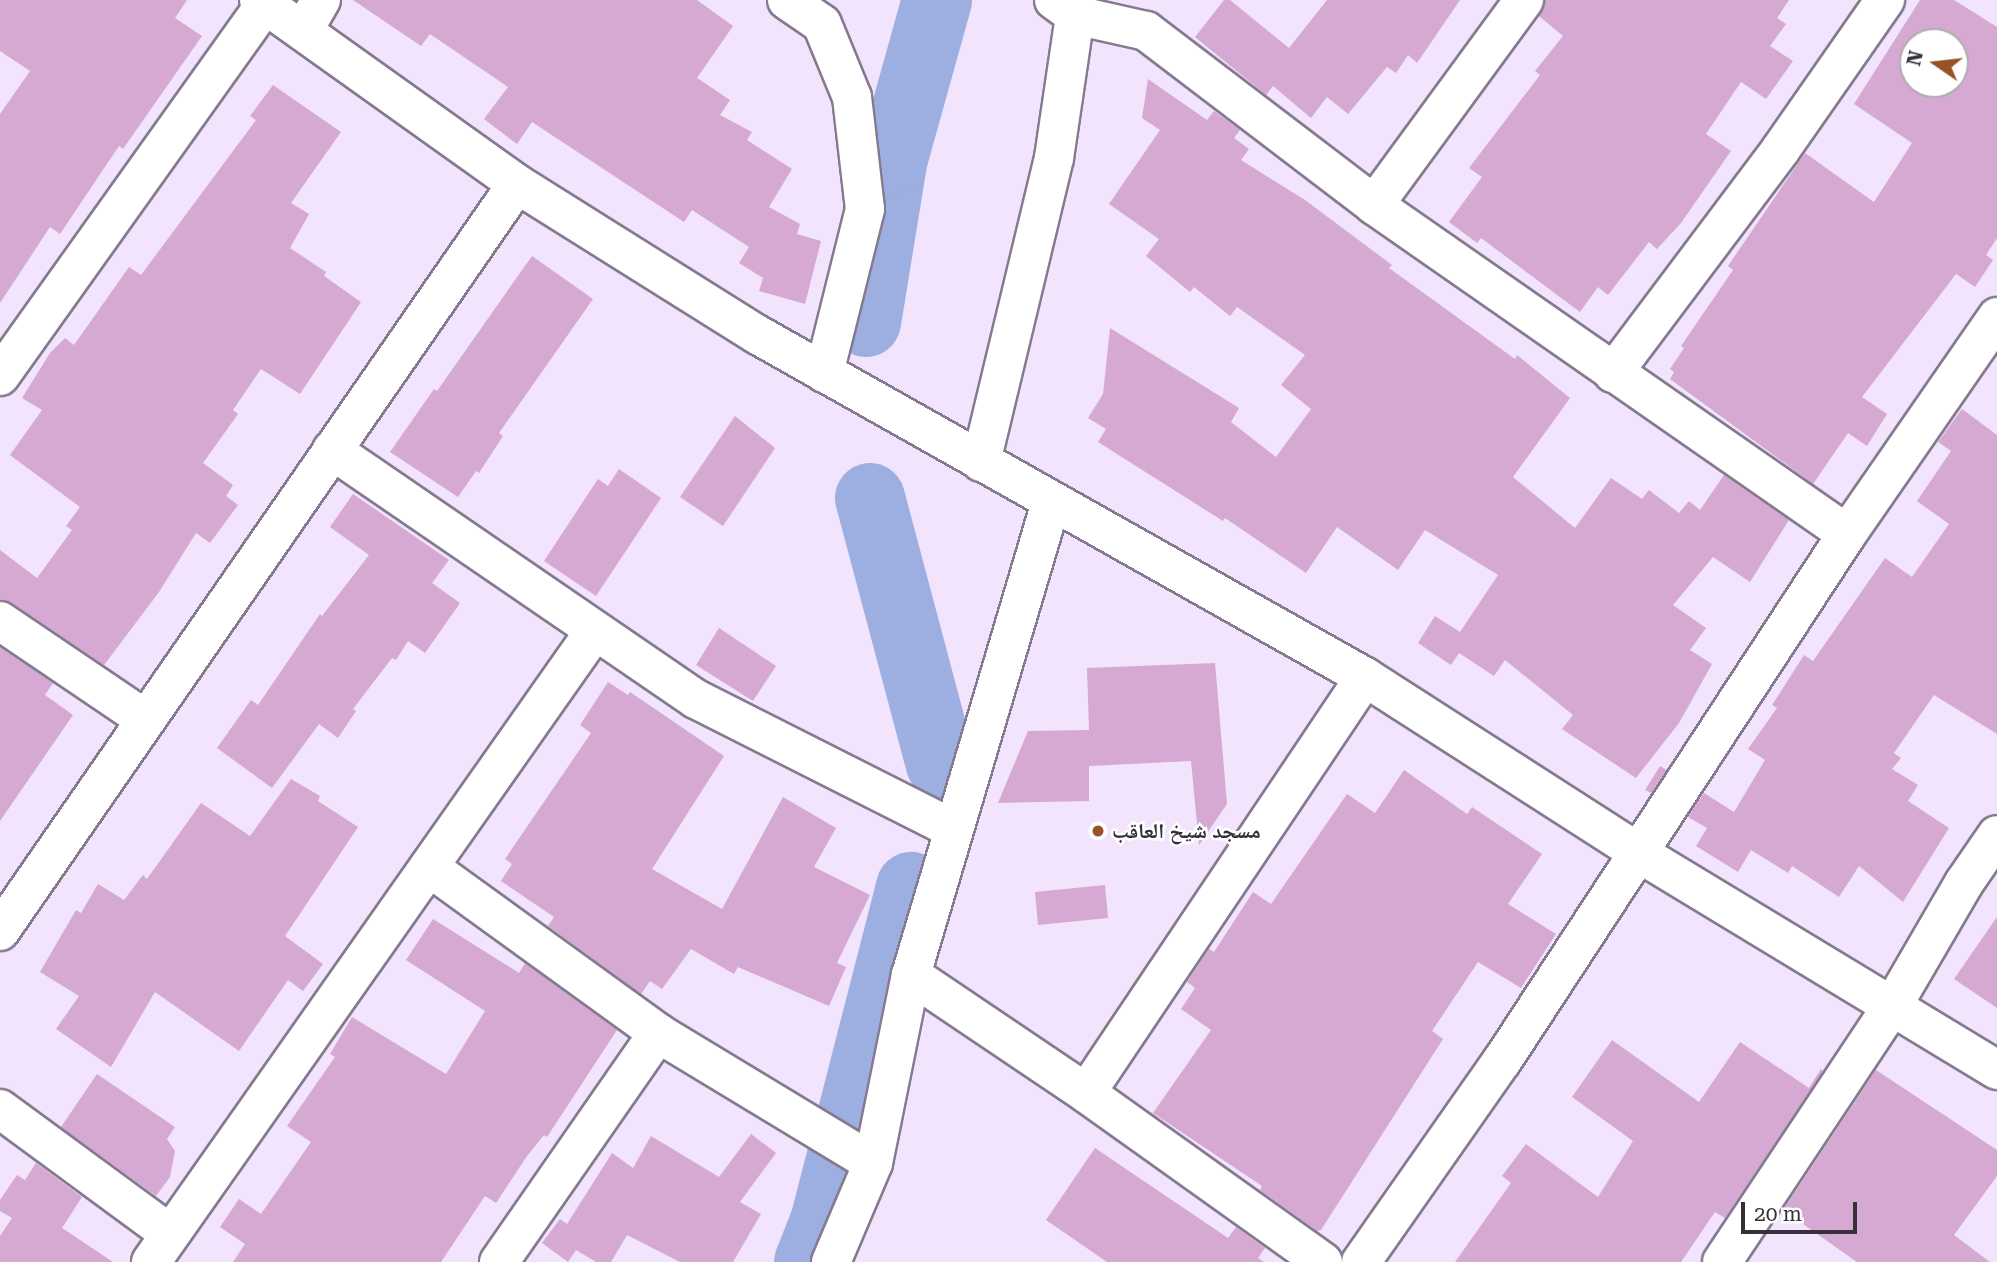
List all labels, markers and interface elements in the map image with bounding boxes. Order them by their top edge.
north arrow [1899,28,1969,98]
text: N [1902,48,1928,68]
place label: مسجد شيخ العاقب [1112,818,1261,844]
marker: مسجد شيخ العاقب [1090,823,1106,839]
scale bar [1745,1188,1860,1232]
text: 20 m [1754,1202,1802,1226]

